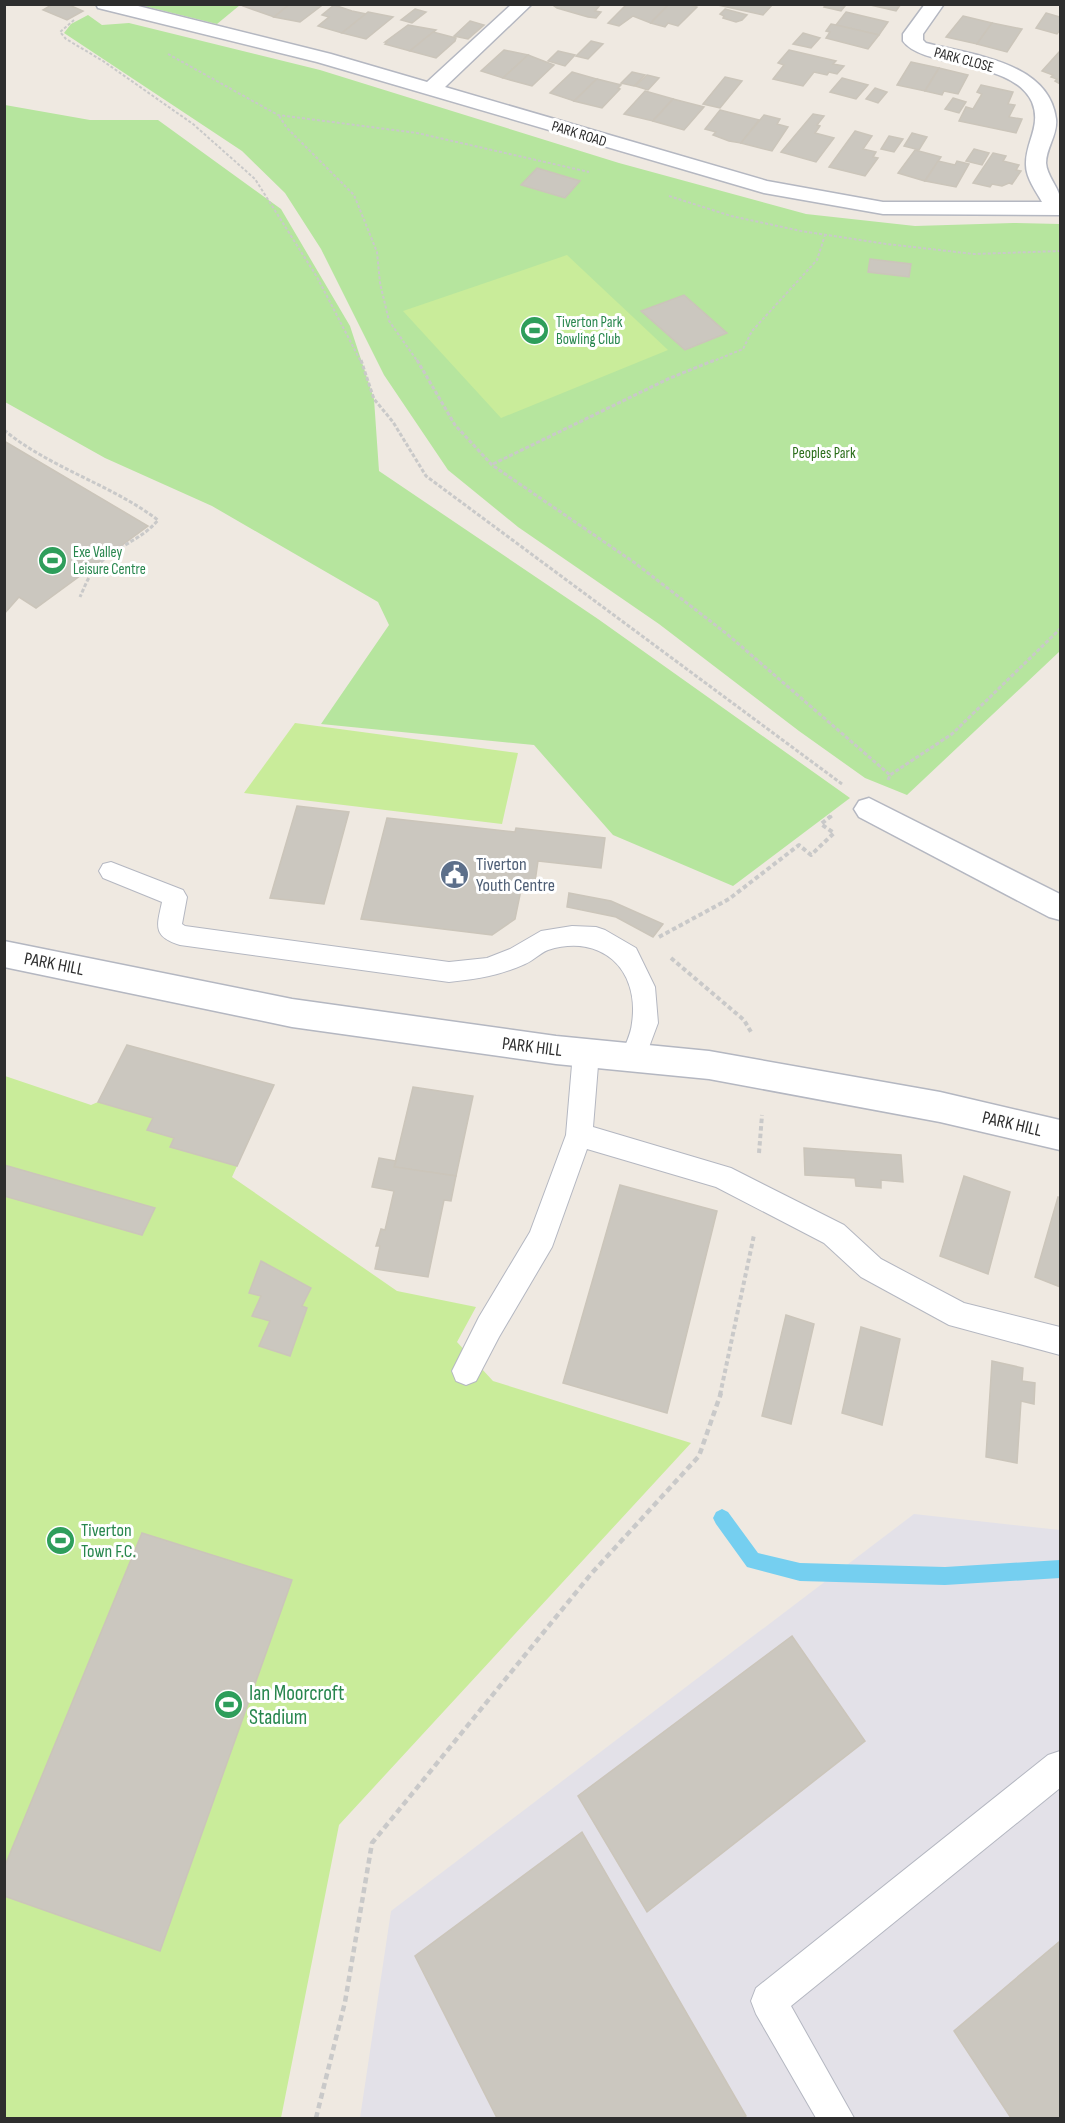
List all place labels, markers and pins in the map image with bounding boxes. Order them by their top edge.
place label: Tiverton Park Bowling Club [556,313,623,349]
sports icon: Tiverton Park Bowling Club [519,315,551,347]
place label: Exe Valley Leisure Centre [73,543,146,579]
sports icon: Exe Valley Leisure Centre [36,545,68,577]
place label: Tiverton Youth Centre [476,854,555,896]
public building icon: Tiverton Youth Centre [439,858,471,890]
place label: Tiverton Town F.C. [81,1520,136,1562]
sports icon: Tiverton Town F.C. [44,1524,76,1556]
place label: Ian Moorcroft Stadium [249,1681,344,1730]
sports icon: Ian Moorcroft Stadium [212,1689,244,1721]

